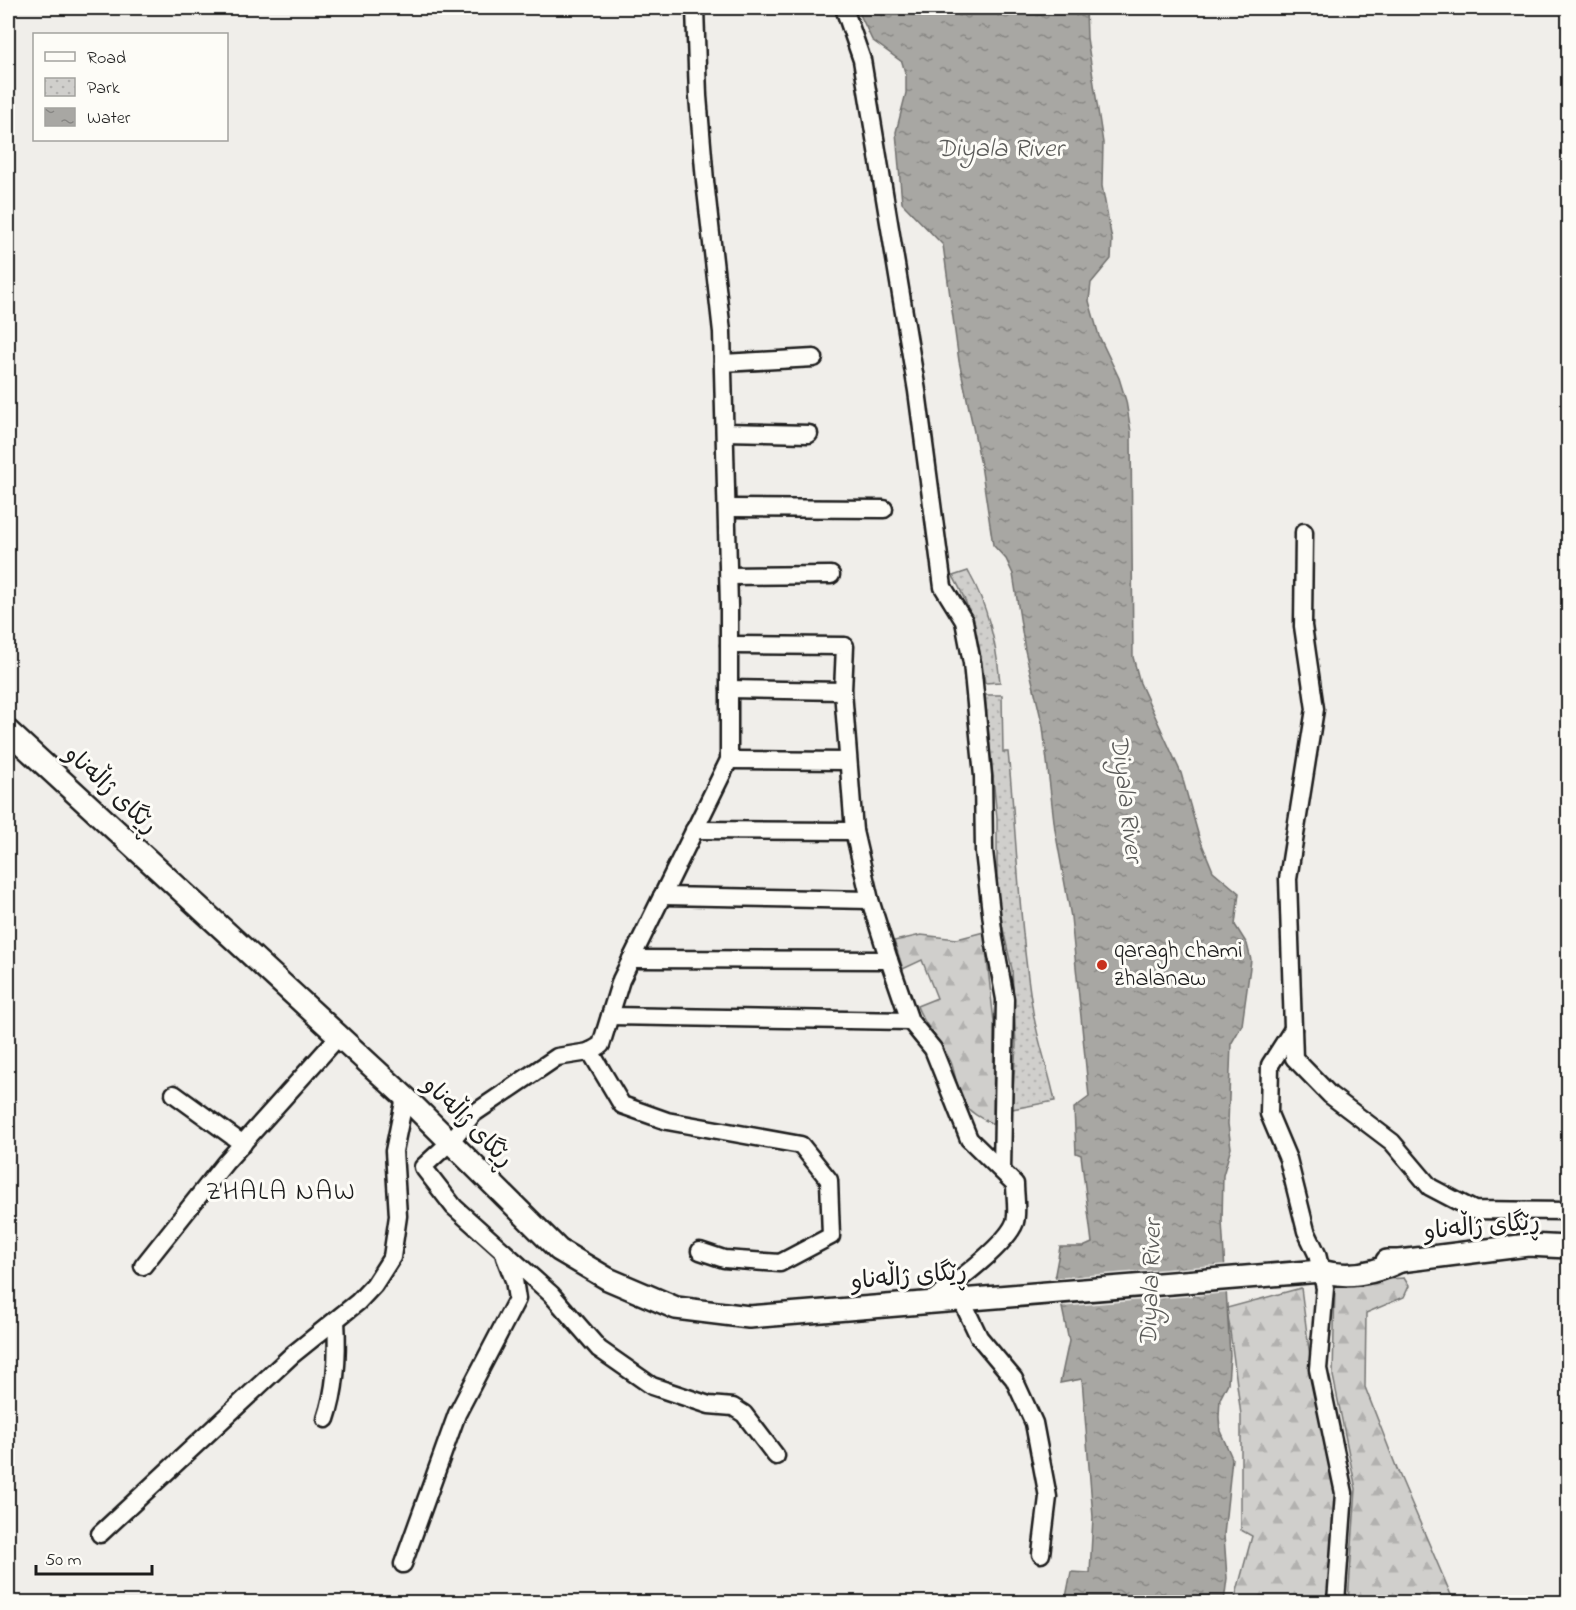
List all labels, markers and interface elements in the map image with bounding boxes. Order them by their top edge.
legend [33,33,228,141]
text: Road [87,46,126,72]
text: Park [87,76,120,102]
text: Water [87,106,131,132]
water label: Diyala River [937,131,1066,169]
water label: Diyala River [1098,734,1152,867]
street label: ڕێگای ژاڵەناو [55,736,166,843]
place label: qaragh chami zhalanaw [1114,934,1243,997]
marker: qaragh chami zhalanaw [1095,958,1109,972]
street label: ڕێگای ژاڵەناو [413,1067,522,1176]
district label: ZHALA NAW [206,1173,356,1212]
street label: ڕێگای ژاڵەناو [1421,1204,1541,1251]
water label: Diyala River [1131,1216,1173,1347]
street label: ڕێگای ژاڵەناو [848,1254,968,1301]
scale bar [36,1538,152,1576]
text: 50 m [45,1548,82,1574]

